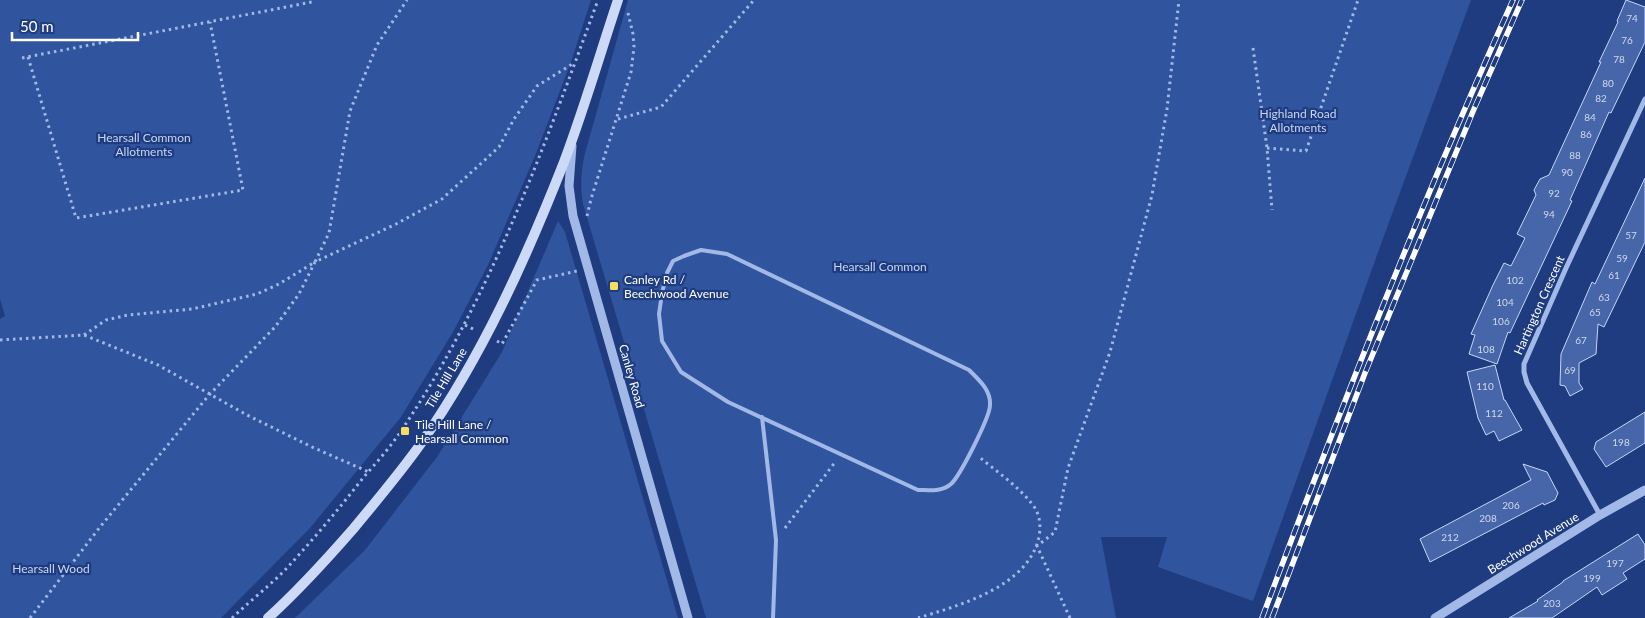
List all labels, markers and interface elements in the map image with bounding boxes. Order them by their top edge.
scale bar [12,10,139,42]
house number: 74 [1626,12,1638,24]
text: 50 m [20,17,54,35]
house number: 76 [1621,34,1633,46]
house number: 78 [1613,53,1625,65]
house number: 80 [1602,77,1614,89]
house number: 82 [1595,92,1607,104]
park label: Highland Road Allotments [1260,106,1336,135]
house number: 84 [1584,111,1596,123]
house number: 86 [1580,128,1592,140]
park label: Hearsall Common Allotments [97,130,191,159]
house number: 88 [1569,149,1581,161]
house number: 90 [1561,166,1573,178]
house number: 92 [1548,187,1560,199]
house number: 94 [1543,208,1555,220]
house number: 57 [1625,229,1637,241]
street label: Hartington Crescent [1510,252,1568,357]
house number: 59 [1616,252,1628,264]
park label: Hearsall Common [833,259,927,274]
house number: 61 [1608,269,1620,281]
place label: Canley Rd / Beechwood Avenue [624,272,729,301]
house number: 102 [1506,274,1524,286]
marker: Canley Rd / Beechwood Avenue [608,280,620,292]
house number: 63 [1598,291,1610,303]
house number: 104 [1496,296,1514,308]
house number: 65 [1589,306,1601,318]
house number: 106 [1492,315,1510,327]
house number: 67 [1575,334,1587,346]
street label: Canley Road [616,343,648,409]
house number: 108 [1477,343,1495,355]
street label: Tile Hill Lane [422,345,470,411]
house number: 69 [1564,364,1576,376]
house number: 110 [1476,380,1494,392]
house number: 112 [1485,407,1503,419]
place label: Tile Hill Lane / Hearsall Common [415,417,508,446]
marker: Tile Hill Lane / Hearsall Common [399,425,411,437]
house number: 198 [1612,436,1630,448]
house number: 206 [1502,499,1520,511]
street label: Beechwood Avenue [1485,509,1581,577]
house number: 208 [1479,512,1497,524]
house number: 212 [1441,531,1459,543]
house number: 197 [1606,557,1624,569]
park label: Hearsall Wood [12,561,90,576]
house number: 199 [1583,572,1601,584]
house number: 203 [1543,597,1561,609]

